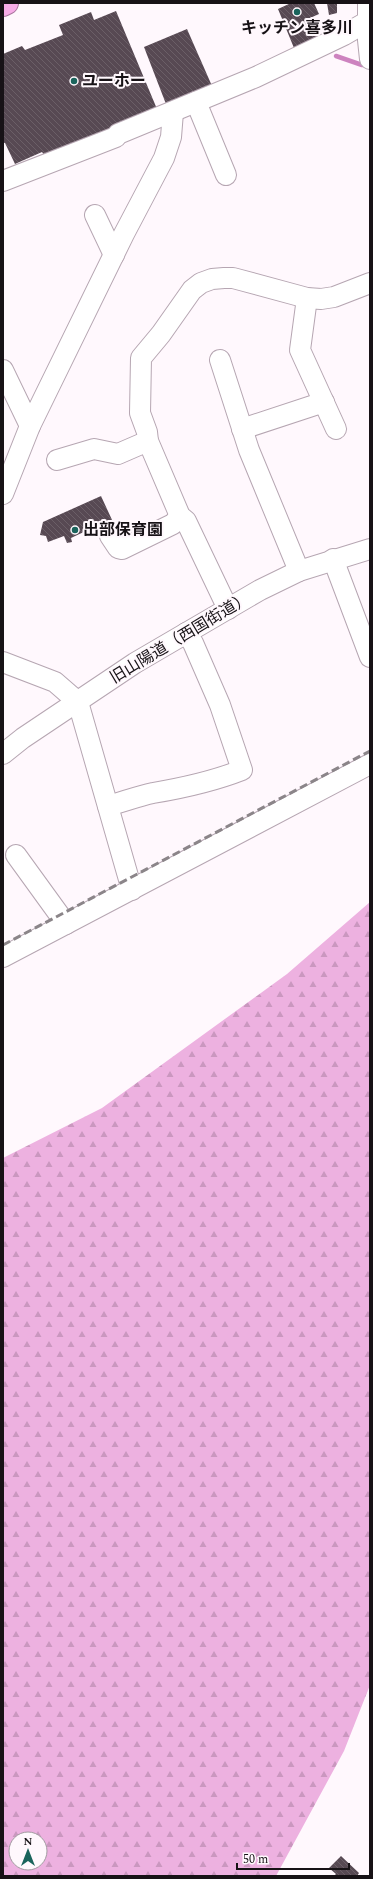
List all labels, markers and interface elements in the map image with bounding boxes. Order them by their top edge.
marker: キッチン喜多川 [292,7,302,17]
place label: キッチン喜多川 [241,16,353,40]
place label: ユーホー [82,69,146,93]
marker: ユーホー [69,76,79,86]
place label: 出部保育園 [83,518,163,542]
marker: 出部保育園 [70,525,80,535]
street label: 旧山陽道（西国街道） [105,587,255,689]
north arrow [8,1831,48,1871]
text: N [24,1833,33,1850]
scale bar [237,1845,349,1871]
text: 50 m [243,1850,268,1869]

